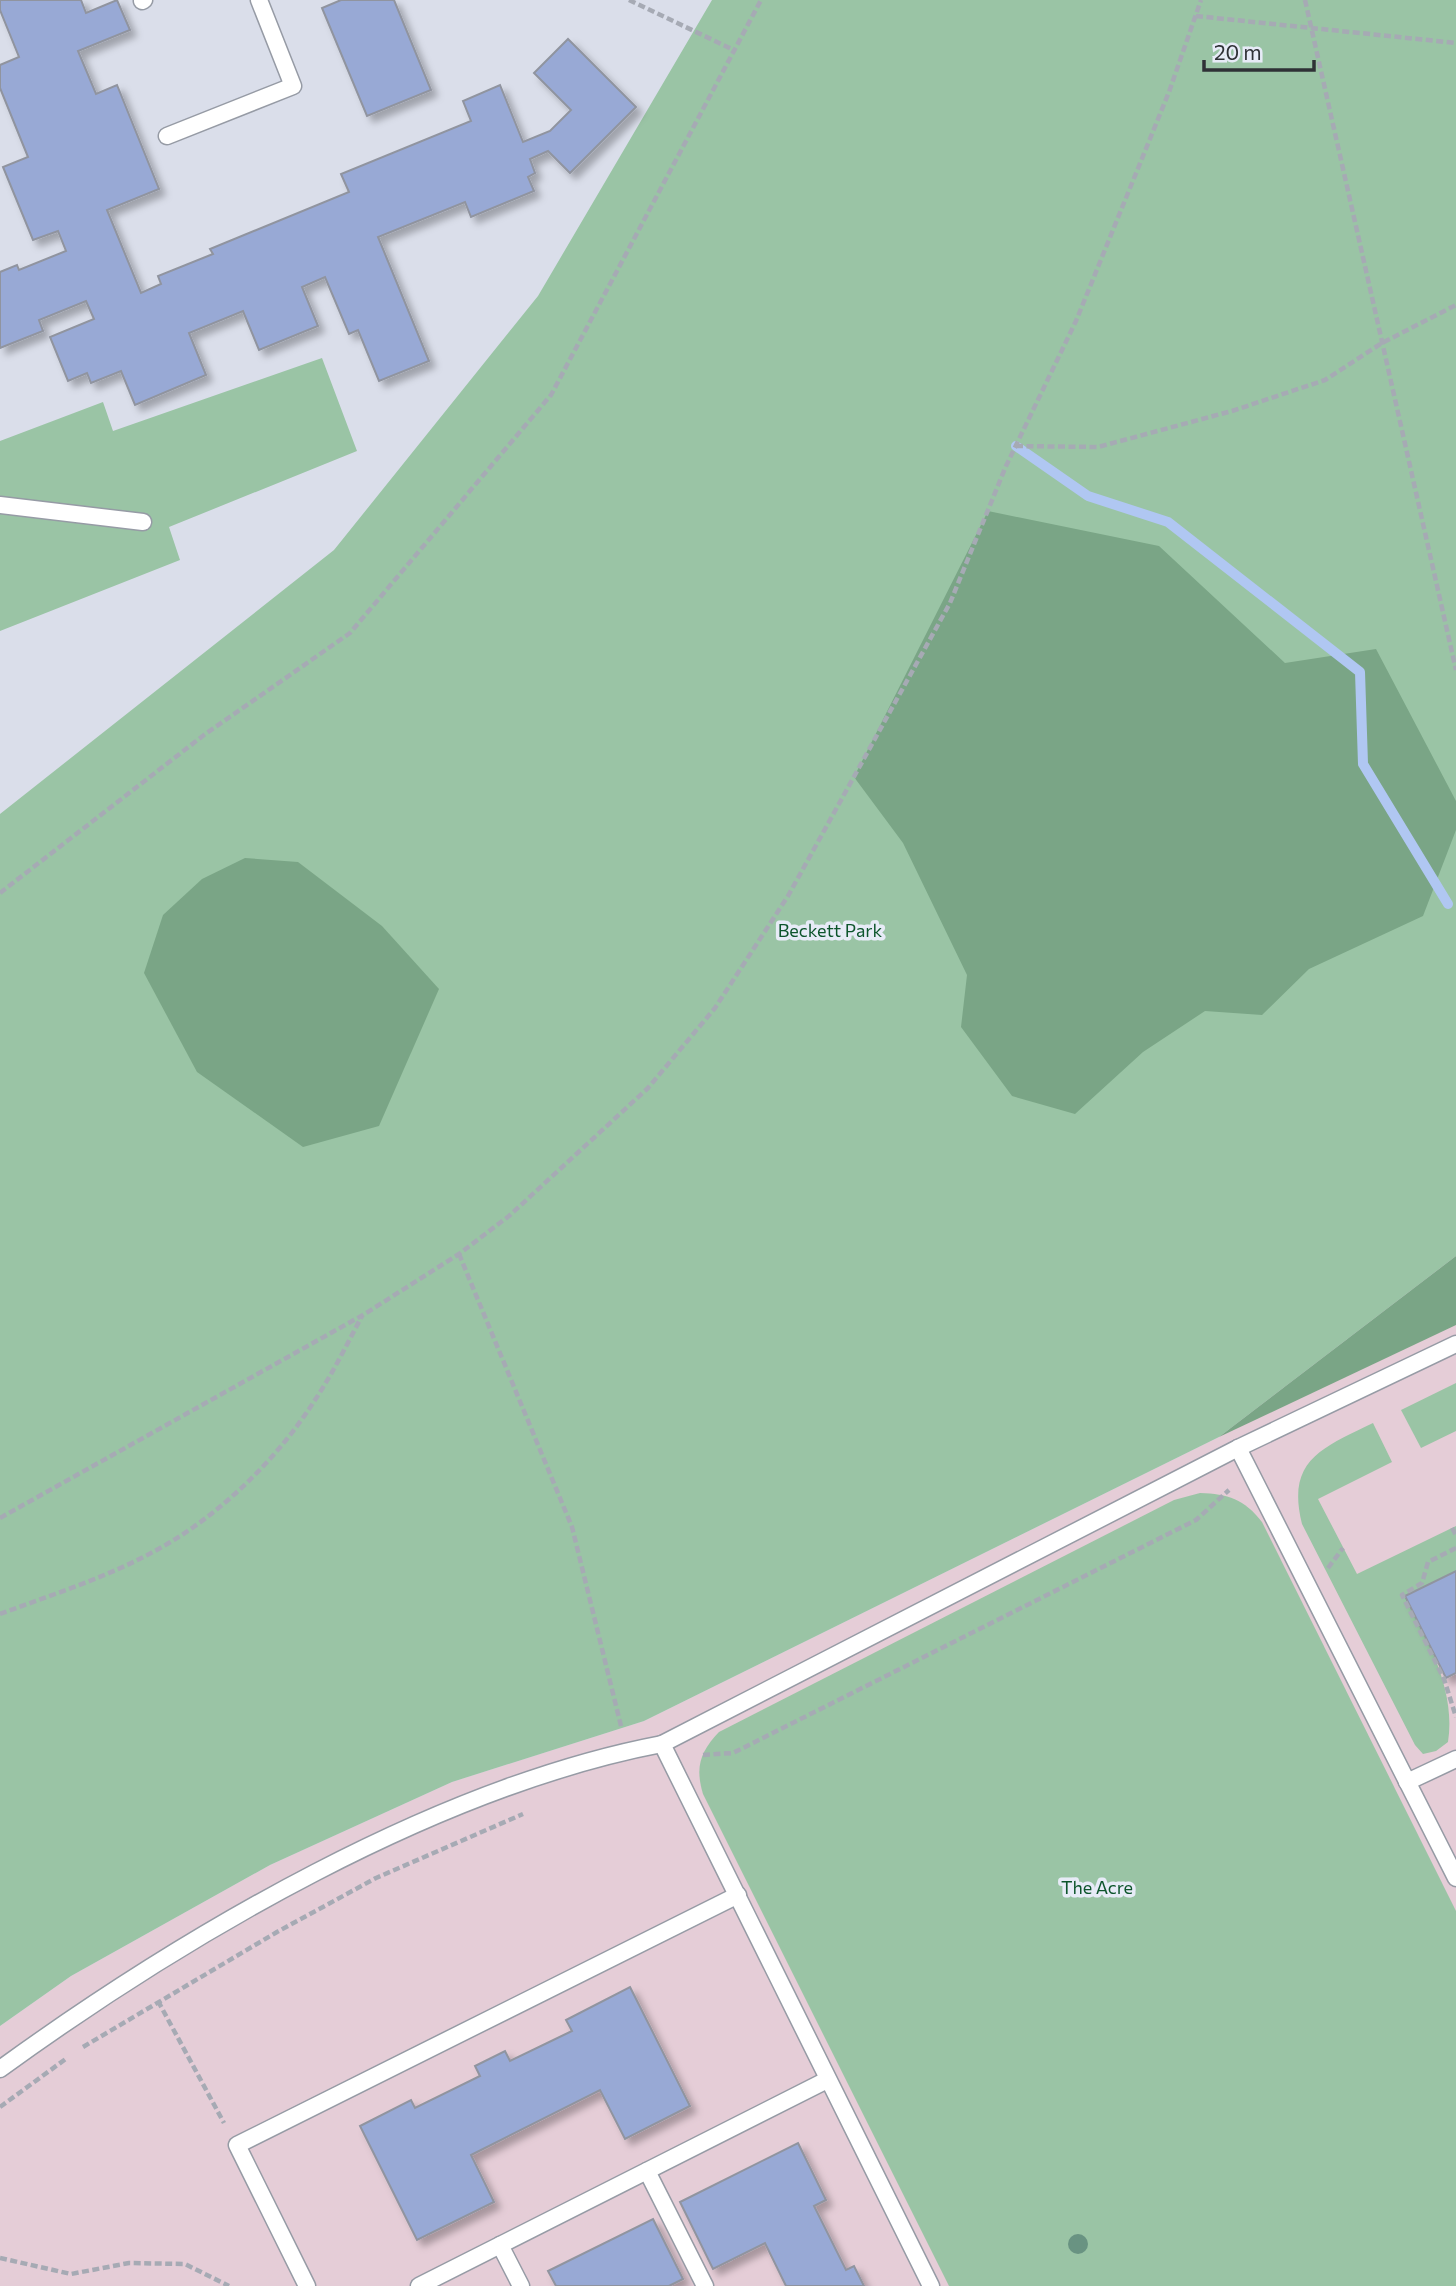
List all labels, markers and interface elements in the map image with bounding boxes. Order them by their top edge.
scale bar [1204,28,1314,72]
text: 20 m [1214,39,1262,64]
park label: Beckett Park [778,919,883,941]
park label: The Acre [1061,1876,1133,1898]

